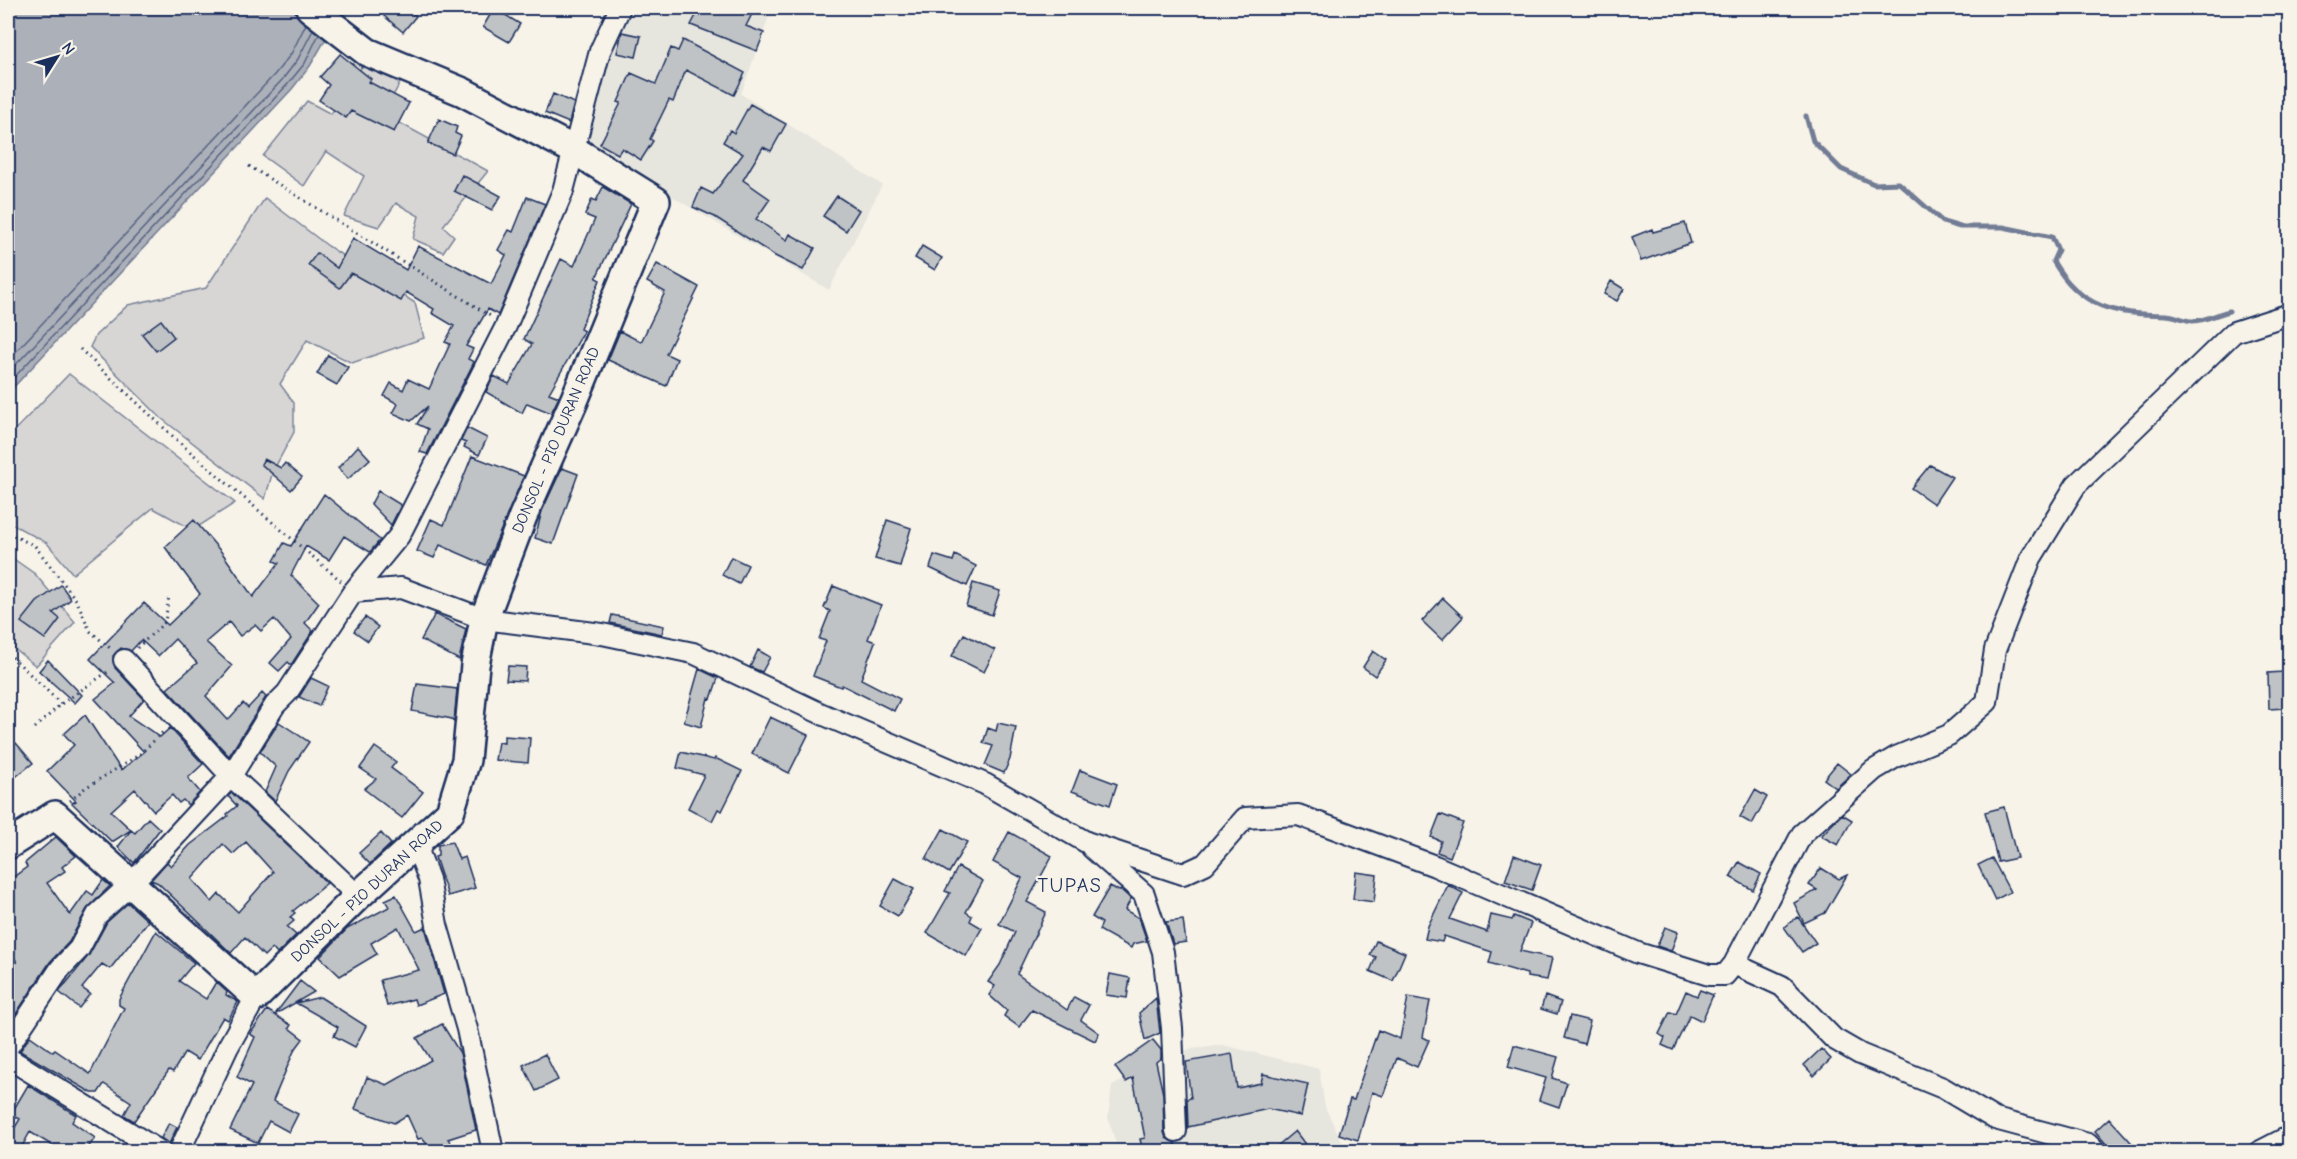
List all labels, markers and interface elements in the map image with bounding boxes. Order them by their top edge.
north arrow [27,27,87,87]
text: N [58,39,79,58]
street label: DONSOL - PIO DURAN ROAD [509,344,603,536]
street label: DONSOL - PIO DURAN ROAD [288,816,446,966]
district label: TUPAS [1038,874,1102,897]

